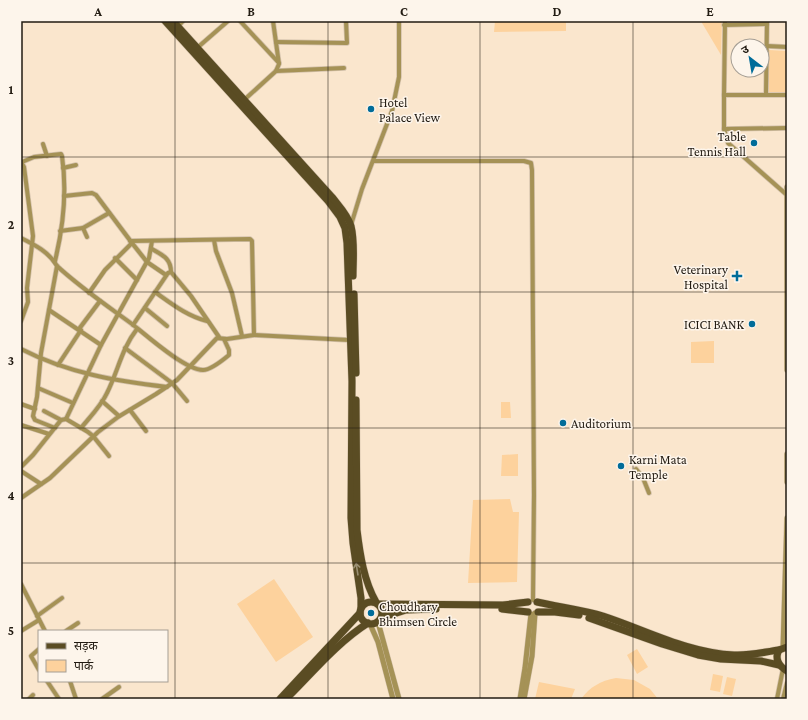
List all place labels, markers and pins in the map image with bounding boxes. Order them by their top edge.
place label: Hotel Palace View [379,95,441,125]
marker: Hotel Palace View [366,104,376,114]
place label: Table Tennis Hall [687,129,747,159]
marker: Table Tennis Hall [749,138,759,148]
place label: Veterinary Hospital [674,262,729,292]
marker: Veterinary Hospital [731,270,743,282]
place label: ICICI BANK [684,317,745,332]
marker: ICICI BANK [747,319,757,329]
place label: Auditorium [571,416,632,431]
marker: Auditorium [558,418,568,428]
place label: Karni Mata Temple [629,452,687,482]
marker: Karni Mata Temple [616,461,626,471]
place label: Choudhary Bhimsen Circle [379,599,457,629]
marker: Choudhary Bhimsen Circle [366,608,376,618]

